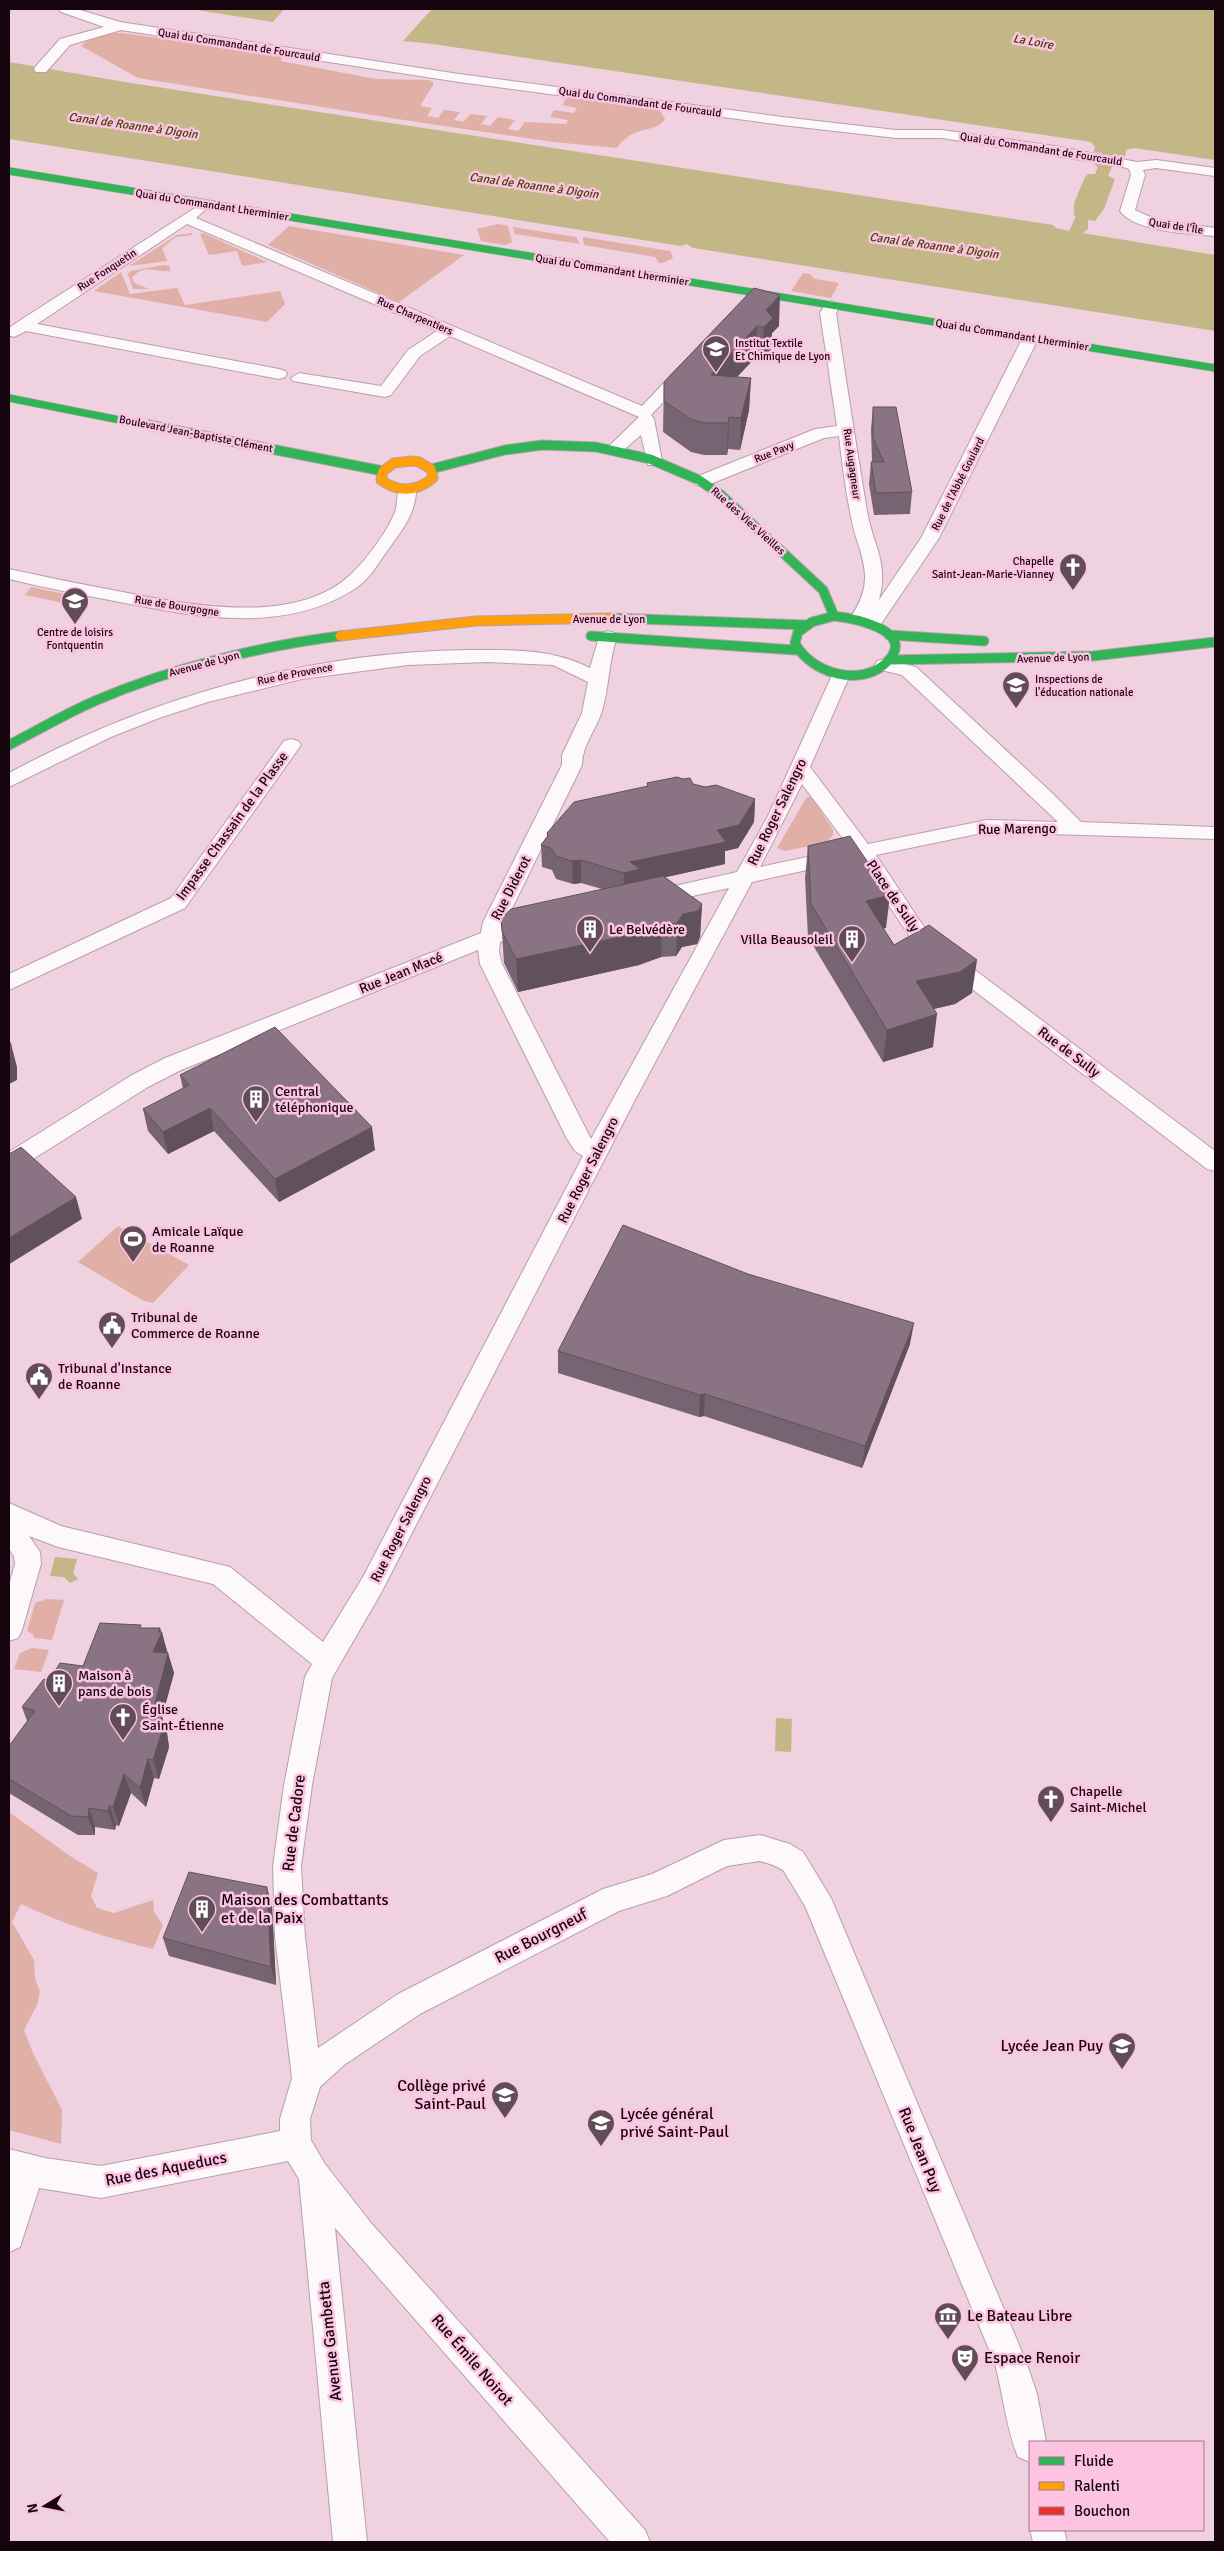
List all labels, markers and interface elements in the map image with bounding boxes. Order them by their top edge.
street label: Quai du Commandant de Fourcauld [157,26,321,64]
water label: La Loire [1012,31,1055,53]
street label: Quai du Commandant de Fourcauld [558,84,722,120]
water label: Canal de Roanne à Digoin [67,110,199,143]
street label: Quai du Commandant de Fourcauld [959,130,1123,168]
water label: Canal de Roanne à Digoin [468,170,600,203]
street label: Quai du Commandant Lherminier [134,186,290,224]
street label: Quai de l'Île [1148,214,1204,237]
water label: Canal de Roanne à Digoin [868,230,1000,263]
street label: Rue Fonquetin [75,246,139,294]
street label: Quai du Commandant Lherminier [534,251,690,289]
street label: Rue Charpentiers [375,294,455,338]
street label: Quai du Commandant Lherminier [934,316,1090,354]
school or university icon: Institut Textile Et Chimique de Lyon [701,334,731,373]
place label: Institut Textile Et Chimique de Lyon [735,337,830,363]
street label: Boulevard Jean-Baptiste Clément [118,413,274,455]
street label: Rue Augagneur [841,428,863,500]
street label: Rue de l'Abbé Goulard [929,435,987,533]
street label: Rue Pavy [752,438,797,466]
street label: Rue des Vies Vieilles [708,484,788,558]
church icon: Chapelle Saint-Jean-Marie-Vianney [1058,552,1088,591]
place label: Chapelle Saint-Jean-Marie-Vianney [932,555,1055,581]
school or university icon: Centre de loisirs Fontquentin [60,586,90,625]
street label: Rue de Bourgogne [134,593,220,619]
street label: Avenue de Lyon [573,613,645,626]
place label: Centre de loisirs Fontquentin [37,626,113,652]
street label: Avenue de Lyon [167,648,241,680]
street label: Avenue de Lyon [1017,650,1089,666]
street label: Rue de Provence [256,660,334,688]
school or university icon: Inspections de l'éducation nationale [1001,670,1031,709]
place label: Inspections de l'éducation nationale [1035,673,1134,699]
street label: Impasse Chassain de la Plasse [172,748,292,904]
street label: Rue Roger Salengro [744,756,810,868]
street label: Rue Marengo [978,820,1056,838]
street label: Rue Diderot [488,853,535,923]
street label: Place de Sully [863,857,924,936]
building icon: Le Belvédère [575,914,605,953]
place label: Le Belvédère [609,921,685,938]
building icon: Villa Beausoleil [837,924,867,963]
place label: Villa Beausoleil [740,931,833,948]
street label: Rue Jean Macé [357,948,445,998]
street label: Rue de Sully [1035,1023,1104,1081]
place label: Central téléphonique [275,1083,354,1116]
building icon: Central téléphonique [241,1084,271,1123]
street label: Rue Roger Salengro [554,1114,622,1226]
place label: Amicale Laïque de Roanne [152,1223,243,1256]
sports icon: Amicale Laïque de Roanne [118,1224,148,1263]
place label: Tribunal de Commerce de Roanne [131,1309,260,1342]
public building icon: Tribunal de Commerce de Roanne [97,1310,127,1349]
place label: Tribunal d'Instance de Roanne [58,1360,172,1393]
public building icon: Tribunal d'Instance de Roanne [24,1361,54,1400]
street label: Rue Roger Salengro [367,1473,435,1585]
place label: Maison à pans de bois [78,1667,151,1700]
building icon: Maison à pans de bois [44,1668,74,1707]
place label: Église Saint-Étienne [142,1701,224,1734]
church icon: Église Saint-Étienne [108,1702,138,1741]
street label: Rue de Cadore [278,1773,310,1873]
place label: Chapelle Saint-Michel [1070,1783,1147,1816]
church icon: Chapelle Saint-Michel [1036,1784,1066,1823]
place label: Maison des Combattants et de la Paix [221,1890,389,1928]
building icon: Maison des Combattants et de la Paix [187,1894,217,1933]
street label: Rue Bourgneuf [491,1904,591,1968]
school or university icon: Lycée Jean Puy [1107,2031,1137,2070]
place label: Lycée Jean Puy [1000,2036,1104,2056]
place label: Collège privé Saint-Paul [397,2076,486,2114]
school or university icon: Collège privé Saint-Paul [490,2080,520,2119]
place label: Lycée général privé Saint-Paul [620,2104,729,2142]
street label: Rue Jean Puy [894,2104,946,2196]
school or university icon: Lycée général privé Saint-Paul [586,2108,616,2147]
street label: Rue des Aqueducs [104,2147,228,2191]
street label: Avenue Gambetta [314,2280,346,2402]
museum icon: Le Bateau Libre [933,2301,963,2340]
place label: Le Bateau Libre [967,2306,1072,2326]
street label: Rue Émile Noirot [427,2310,517,2410]
theatre icon: Espace Renoir [950,2343,980,2382]
place label: Espace Renoir [984,2348,1080,2368]
legend [1029,2441,1204,2531]
text: Fluide [1074,2452,1114,2470]
text: Ralenti [1074,2477,1120,2495]
north arrow [20,2481,70,2531]
text: N [23,2502,42,2514]
text: Bouchon [1074,2502,1130,2520]

